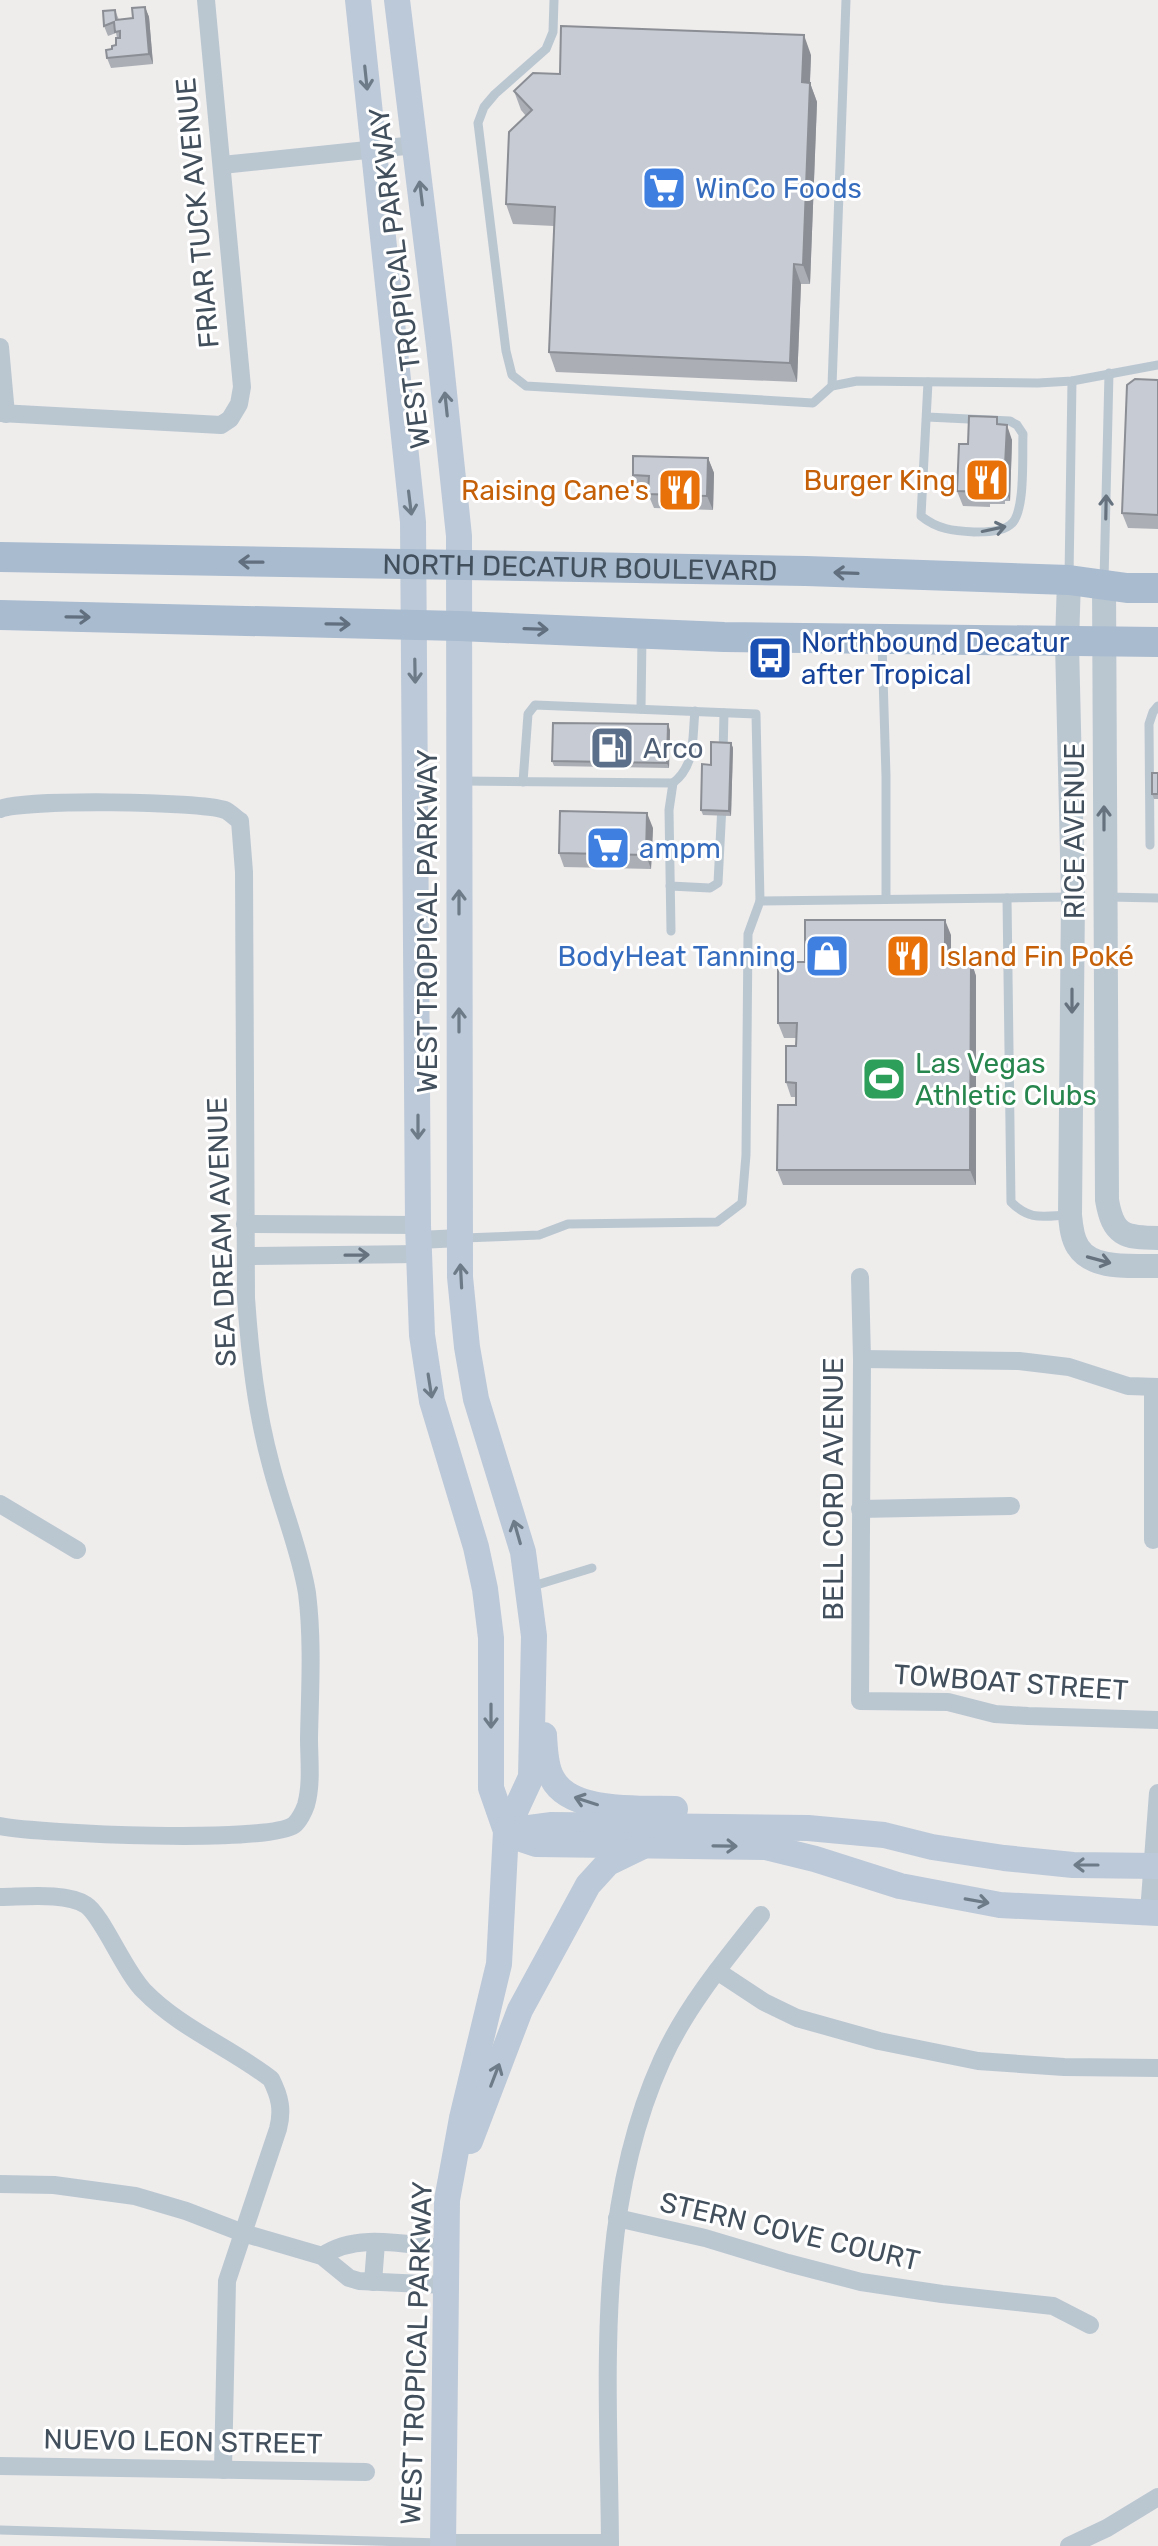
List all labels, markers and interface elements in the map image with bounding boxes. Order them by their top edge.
one-way arrow [358,64,373,91]
street label: FRIAR TUCK AVENUE [169,76,226,350]
street label: WEST TROPICAL PARKWAY [362,105,437,451]
supermarket icon: WinCo Foods [640,164,688,212]
place label: WinCo Foods [695,172,862,205]
one-way arrow [413,181,428,206]
one-way arrow [438,392,453,417]
restaurant icon: Burger King [963,456,1011,504]
place label: Burger King [804,464,956,497]
restaurant icon: Raising Cane's [656,466,704,514]
place label: Raising Cane's [461,474,649,507]
one-way arrow [403,489,418,516]
one-way arrow [1098,494,1113,521]
one-way arrow [981,521,1007,536]
street label: NORTH DECATUR BOULEVARD [382,548,778,588]
one-way arrow [238,554,265,570]
one-way arrow [833,565,860,580]
one-way arrow [64,610,91,625]
one-way arrow [324,616,351,631]
one-way arrow [522,622,549,637]
place label: Northbound Decatur after Tropical [801,626,1070,691]
bus stop icon: Northbound Decatur after Tropical [746,634,794,682]
one-way arrow [407,657,423,684]
fuel station icon: Arco [588,724,636,772]
place label: Arco [643,732,704,765]
street label: RICE AVENUE [1058,743,1091,919]
street label: WEST TROPICAL PARKWAY [411,749,444,1093]
one-way arrow [1096,805,1112,832]
supermarket icon: ampm [584,824,632,872]
place label: ampm [639,832,721,865]
one-way arrow [451,889,467,916]
shop icon: BodyHeat Tanning [803,932,851,980]
restaurant icon: Island Fin Poké [884,932,932,980]
place label: BodyHeat Tanning [558,940,796,973]
place label: Island Fin Poké [939,940,1134,973]
one-way arrow [1064,987,1080,1014]
one-way arrow [451,1007,467,1034]
place label: Las Vegas Athletic Clubs [915,1047,1097,1112]
sports icon: Las Vegas Athletic Clubs [860,1055,908,1103]
street label: SEA DREAM AVENUE [200,1097,243,1367]
one-way arrow [410,1113,426,1140]
one-way arrow [343,1247,370,1263]
one-way arrow [1086,1254,1111,1269]
one-way arrow [453,1263,468,1290]
street label: BELL CORD AVENUE [817,1357,850,1621]
one-way arrow [423,1373,438,1398]
one-way arrow [509,1519,524,1545]
street label: TOWBOAT STREET [892,1658,1129,1707]
one-way arrow [483,1702,499,1729]
one-way arrow [574,1792,599,1807]
one-way arrow [711,1839,738,1854]
one-way arrow [1073,1857,1100,1873]
one-way arrow [964,1895,990,1910]
one-way arrow [489,2063,503,2088]
street label: WEST TROPICAL PARKWAY [394,2181,439,2525]
street label: STERN COVE COURT [657,2186,923,2277]
street label: NUEVO LEON STREET [43,2423,323,2460]

